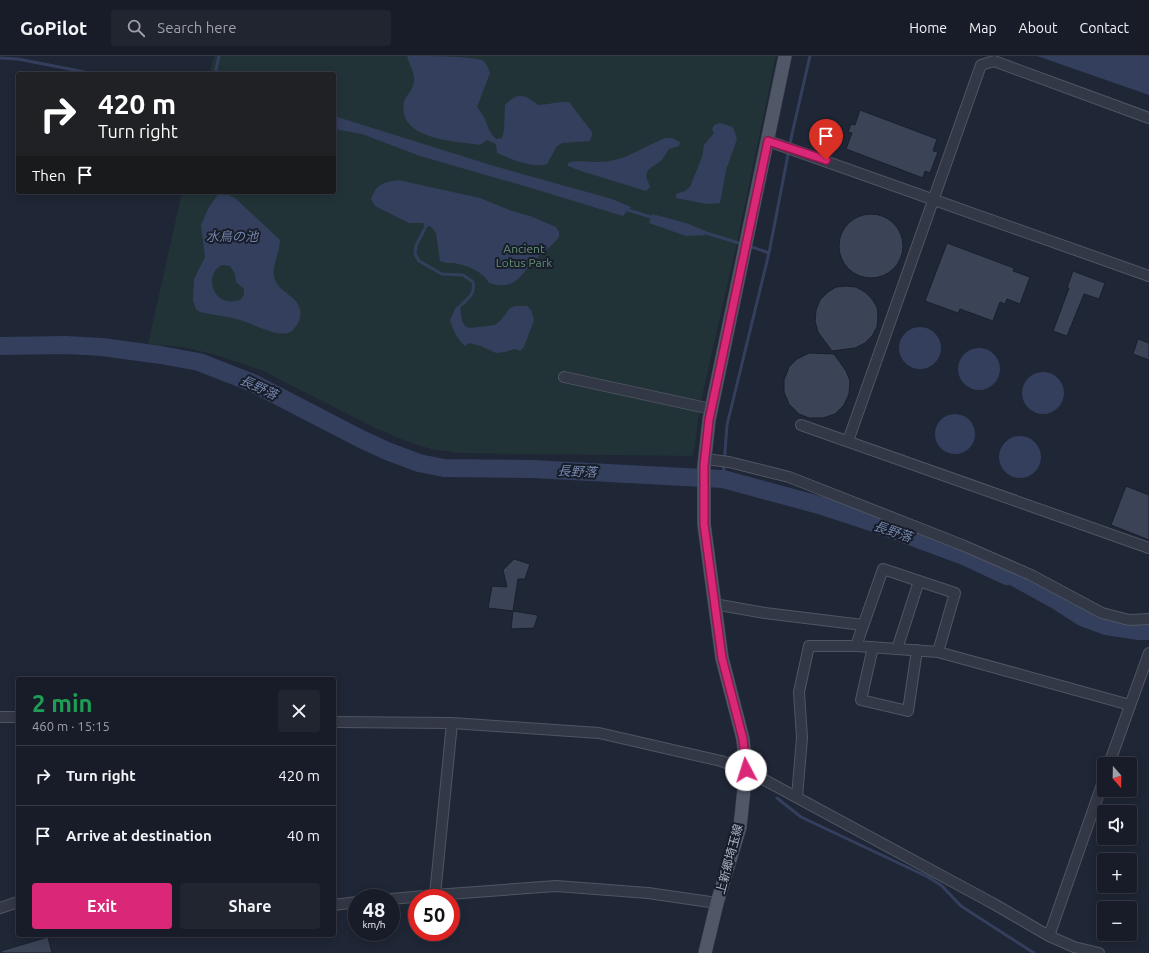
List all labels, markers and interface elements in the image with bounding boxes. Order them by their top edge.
search box [111,10,391,46]
text: GoPilot [20,17,87,39]
icon: search [125,17,147,39]
text: Search here [157,19,237,36]
text: Home [909,20,947,36]
text: Map [969,20,997,36]
text: About [1019,20,1058,36]
text: Contact [1080,20,1129,36]
icon: right [32,88,84,140]
text: 420 m [98,88,176,119]
pin [809,119,843,160]
text: Turn right [98,121,178,141]
icon: arrive [815,125,837,147]
icon: arrive [74,164,96,186]
text: Then [32,167,66,184]
water label: 水鳥の池 [206,229,260,243]
park label: Ancient Lotus Park [496,242,552,269]
water label: 長野落 [238,372,281,402]
water label: 長野落 [557,463,599,479]
water label: 長野落 [872,518,916,545]
text: 2 min [32,690,93,717]
button: close [278,690,320,732]
text: 460 m · 15:15 [32,719,110,733]
position arrow [725,749,767,791]
north arrow [1097,757,1137,797]
map controls [1097,757,1137,941]
icon: right [32,765,54,787]
text: Turn right [66,767,136,784]
text: 420 m [278,767,320,784]
button: sound [1097,805,1137,845]
street label: 上新郷埼玉線 [713,823,745,895]
icon: arrive [32,825,54,847]
text: Arrive at destination [66,827,212,844]
text: 40 m [287,827,320,844]
button: + [1097,853,1137,893]
button: Exit [32,883,172,929]
button: Share [180,883,320,929]
speed limit sign: 50 [408,889,460,941]
text: 48 [363,898,385,921]
button: − [1097,901,1137,941]
text: km/h [362,919,386,930]

